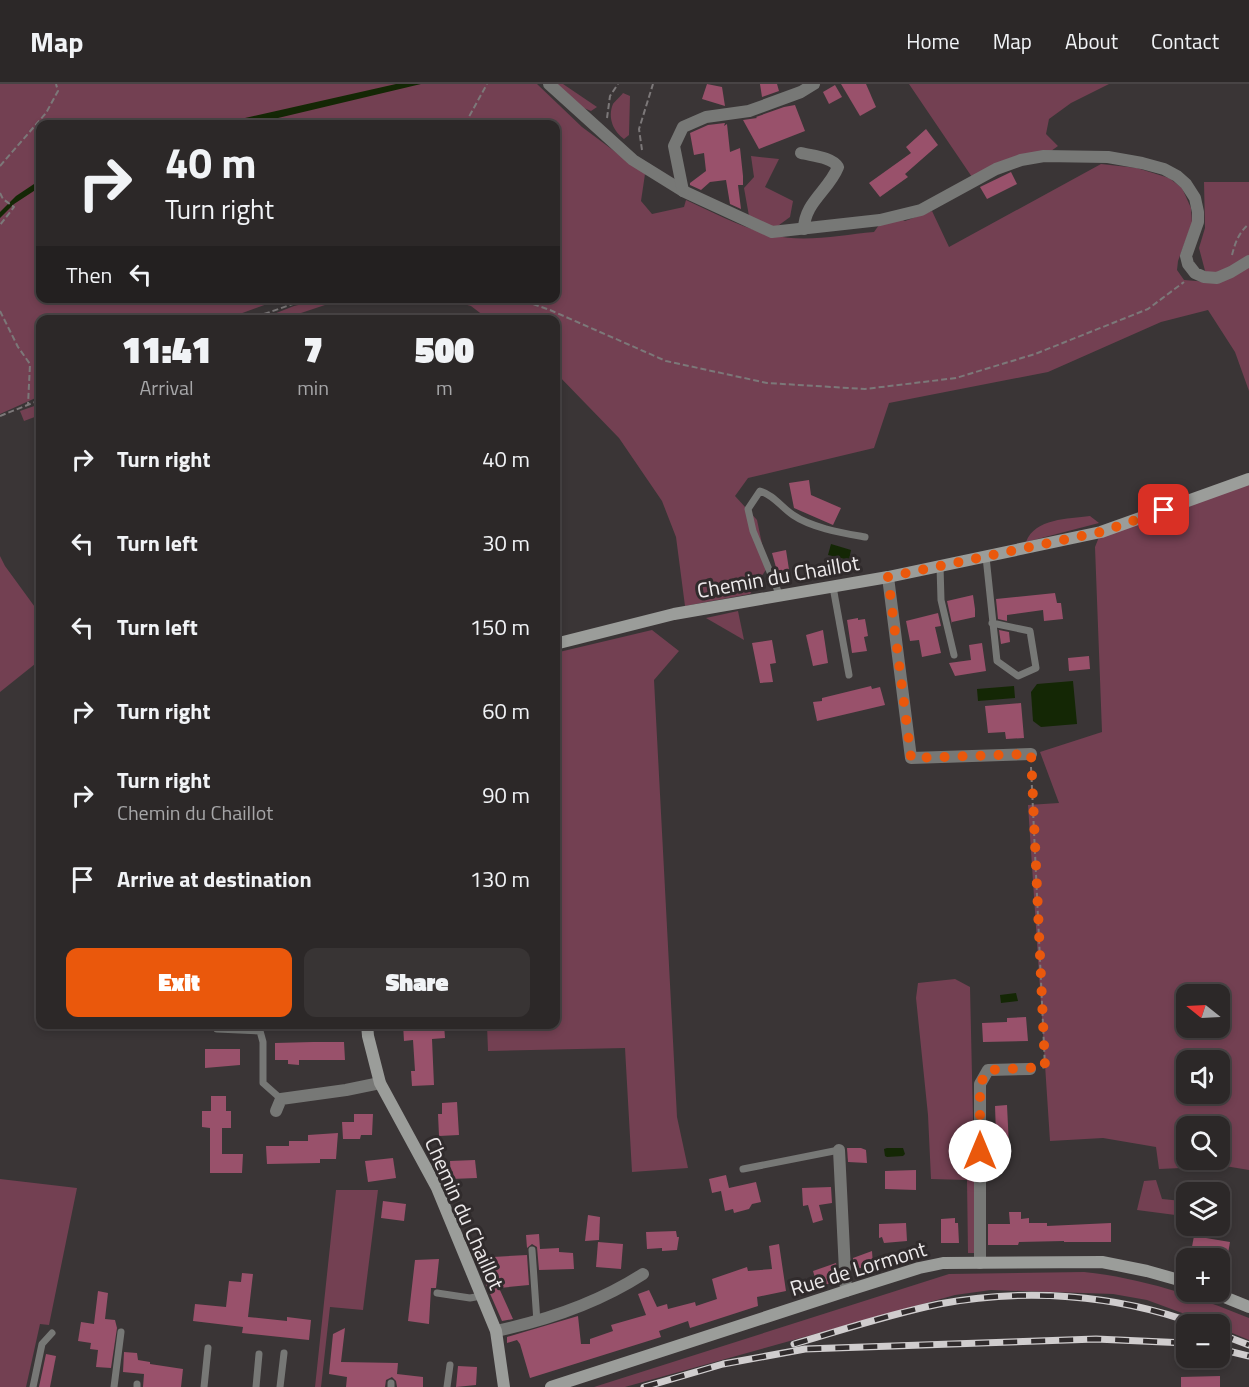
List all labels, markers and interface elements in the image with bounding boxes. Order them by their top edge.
text: Map [30,20,84,63]
text: Home [906,25,960,57]
text: Map [993,25,1032,57]
text: About [1065,25,1118,57]
text: Contact [1151,25,1219,57]
text: 40 m [165,130,257,194]
icon: right [66,144,144,222]
text: Turn right [165,188,274,229]
text: Then [66,258,112,292]
icon: left [124,258,157,291]
text: 11:41 [122,322,211,377]
text: 7 [303,322,323,377]
text: 500 [415,322,474,377]
text: Arrival [139,372,194,403]
text: min [297,372,329,403]
text: m [436,372,453,403]
text: Turn right [117,442,211,476]
text: 40 m [482,442,530,476]
icon: right [66,443,99,476]
pin [1138,484,1189,535]
icon: arrive [1147,493,1180,526]
text: Turn left [117,526,198,560]
text: 30 m [482,526,530,560]
icon: left [66,527,99,560]
street label: Chemin du Chaillot [694,546,862,606]
text: Turn left [117,610,198,644]
text: 150 m [470,610,530,644]
icon: left [66,611,99,644]
text: Turn right [117,694,211,728]
text: 60 m [482,694,530,728]
icon: right [66,695,99,728]
text: Turn right [117,763,211,797]
text: 90 m [482,778,530,812]
icon: right [66,779,99,812]
text: Chemin du Chaillot [117,797,273,828]
text: Arrive at destination [117,862,312,896]
text: 130 m [470,862,530,896]
icon: arrive [66,863,99,896]
button: Exit [66,948,292,1017]
button: Share [304,948,530,1017]
north arrow [1176,984,1230,1038]
map controls [1176,984,1230,1368]
button: sound [1176,1050,1230,1104]
button: search [1176,1116,1230,1170]
position arrow [948,1119,1012,1183]
street label: Chemin du Chaillot [417,1132,513,1295]
button: layers [1176,1182,1230,1236]
street label: Rue de Lormont [786,1232,931,1304]
button: + [1176,1248,1230,1302]
button: − [1176,1314,1230,1368]

